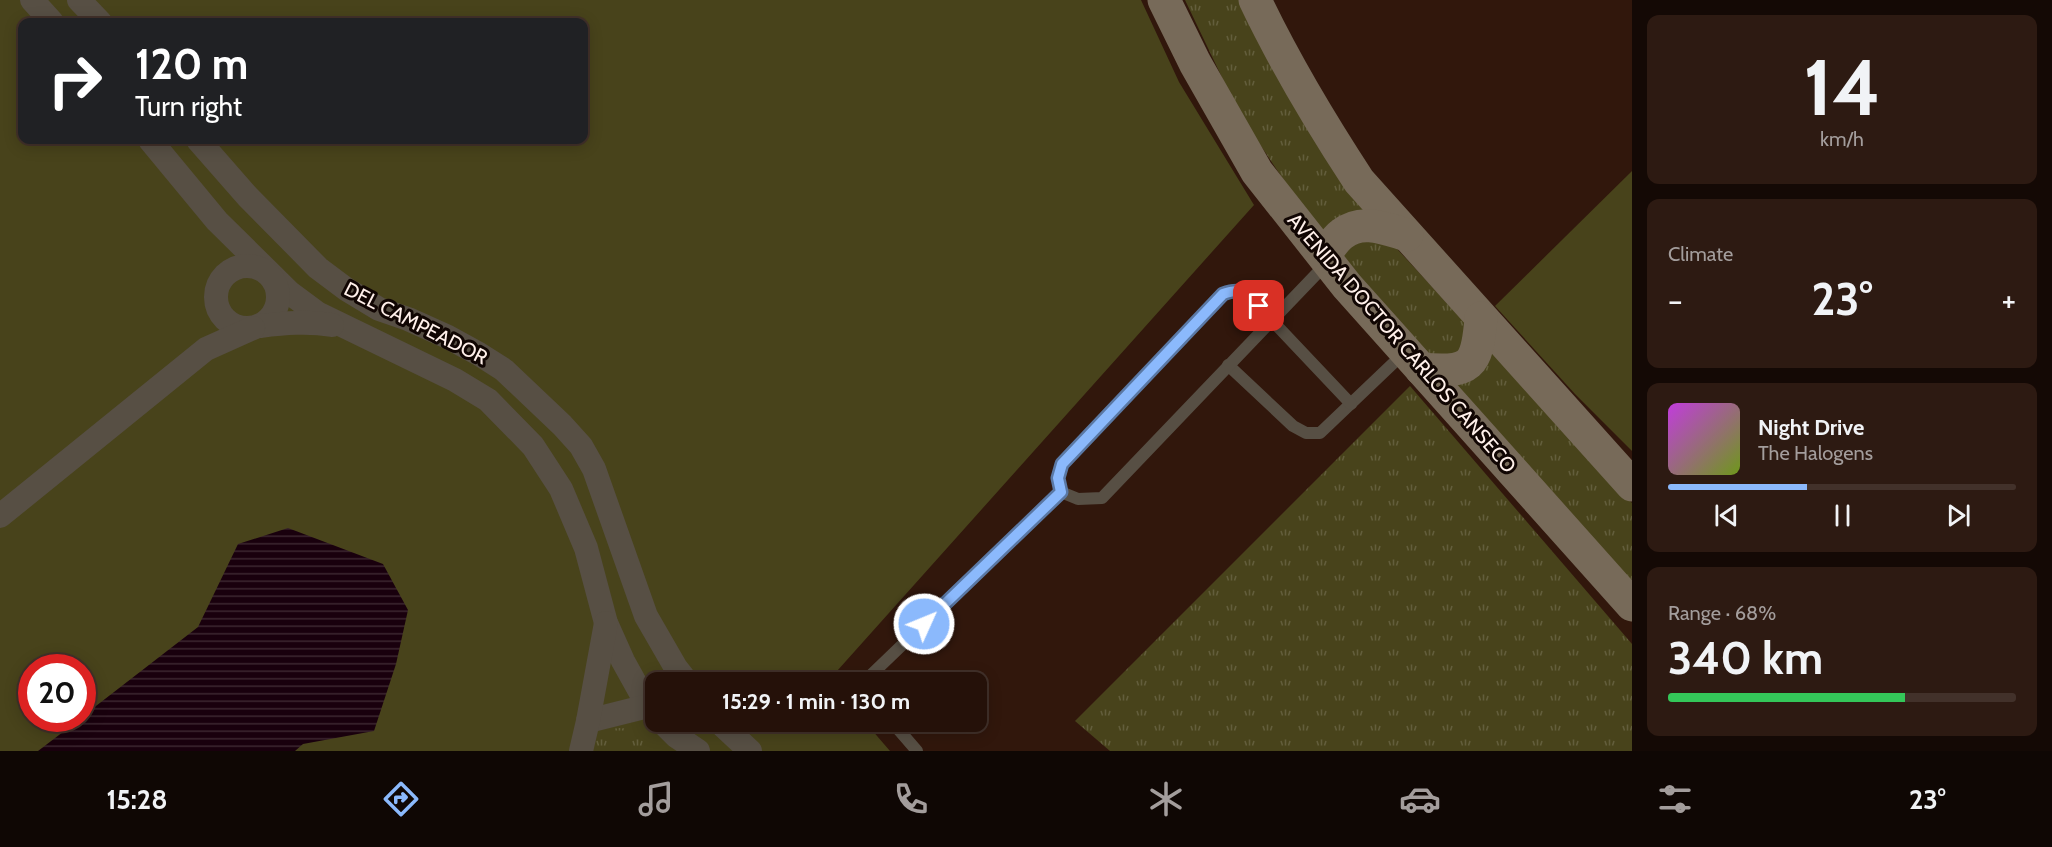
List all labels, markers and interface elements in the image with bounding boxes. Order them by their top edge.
text: 120 m [135,38,248,90]
text: 14 [1803,40,1881,135]
icon: right [36,42,114,120]
text: Turn right [135,90,242,123]
text: km/h [1820,127,1864,151]
street label: AVENIDA DOCTOR CARLOS CANSECO [1283,208,1521,478]
text: Climate [1668,242,1733,266]
text: 23° [1811,272,1873,326]
street label: DEL CAMPEADOR [340,276,492,370]
pin [1233,280,1284,331]
text: − [1668,280,1683,320]
text: + [2001,280,2016,320]
icon: arrive [1242,289,1275,322]
text: Night Drive [1758,414,1864,441]
text: The Halogens [1758,441,1873,465]
icon: previous [1710,499,1743,532]
icon: pause [1826,499,1859,532]
icon: next [1942,499,1975,532]
position arrow [892,592,956,656]
text: Range · 68% [1668,601,1776,625]
text: 340 km [1668,631,1823,685]
speed limit sign: 20 [18,654,96,732]
text: 15:29 · 1 min · 130 m [722,688,910,715]
icon: directions [380,778,422,820]
icon: music [635,778,677,820]
icon: phone [890,778,932,820]
icon: climate [1145,778,1187,820]
icon: car [1399,778,1441,820]
icon: filters [1654,778,1696,820]
text: 15:28 [106,783,167,816]
text: 23° [1909,783,1946,816]

